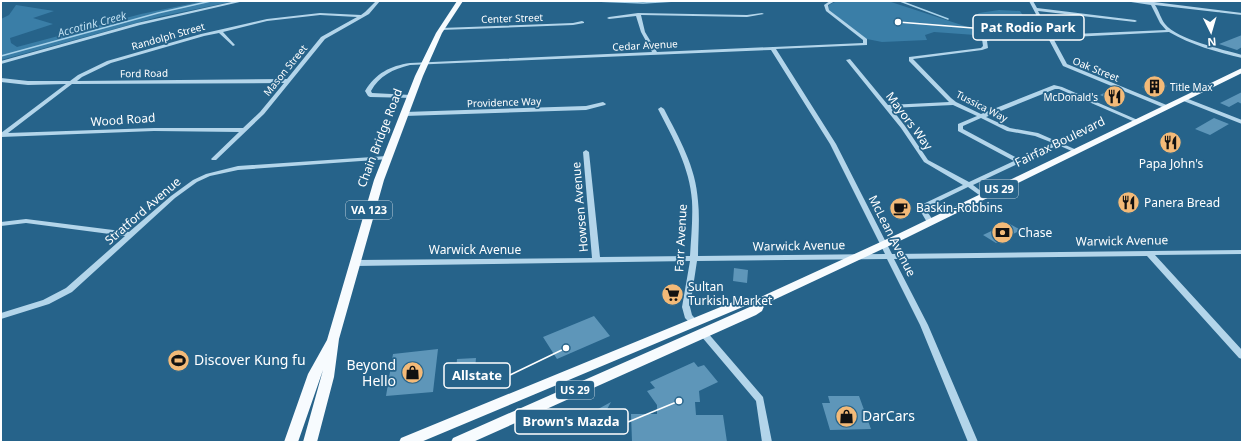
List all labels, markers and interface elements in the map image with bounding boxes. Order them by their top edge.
water label: Accotink Creek [55,7,128,40]
street label: Center Street [481,10,544,26]
north arrow [1191,12,1231,52]
callout: Pat Rodio Park [973,15,1084,40]
text: Pat Rodio Park [981,18,1076,36]
street label: Randolph Street [130,19,207,53]
text: N [1207,35,1217,50]
street label: Cedar Avenue [612,36,678,54]
street label: Mason Street [260,41,310,99]
street label: Oak Street [1071,53,1122,85]
street label: Ford Road [120,66,168,80]
building icon: Title Max [1141,74,1167,100]
place label: Title Max [1170,80,1213,94]
restaurant icon: McDonald's [1101,84,1127,110]
street label: Chain Bridge Road [353,86,406,190]
street label: Tussica Way [954,87,1011,125]
street label: Mayors Way [882,88,937,154]
place label: McDonald's [1044,90,1098,104]
street label: Providence Way [467,94,542,110]
street label: Wood Road [90,109,156,130]
street label: Fairfax Boulevard [1012,112,1108,171]
restaurant icon: Papa John's [1158,130,1184,156]
place label: Papa John's [1139,155,1204,172]
street label: Howsen Avenue [567,161,592,253]
street label: Stratford Avenue [101,173,184,248]
road number: US 29 [980,180,1018,198]
restaurant icon: Panera Bread [1116,190,1142,216]
street label: McLean Avenue [865,192,920,280]
place label: Panera Bread [1144,194,1220,211]
cafe icon: Baskin-Robbins [887,195,913,221]
place label: Baskin-Robbins [916,199,1003,216]
road number: VA 123 [346,201,392,219]
street label: Farr Avenue [670,203,691,272]
bank icon: Chase [989,220,1015,246]
place label: Chase [1018,224,1052,241]
street label: Warwick Avenue [1076,231,1169,250]
street label: Warwick Avenue [753,236,846,255]
street label: Warwick Avenue [429,241,522,258]
place label: Sultan Turkish Market [688,278,773,309]
supermarket icon: Sultan Turkish Market [659,281,685,307]
sports icon: Discover Kung fu [166,347,192,373]
place label: Discover Kung fu [194,350,306,369]
place label: Beyond Hello [346,355,396,390]
shop icon: Beyond Hello [399,360,425,386]
callout: Allstate [444,363,510,388]
text: Allstate [452,366,502,384]
road number: US 29 [556,381,594,399]
shop icon: DarCars [833,403,859,429]
place label: DarCars [862,406,915,425]
callout: Brown's Mazda [515,409,628,434]
text: Brown's Mazda [523,412,619,430]

